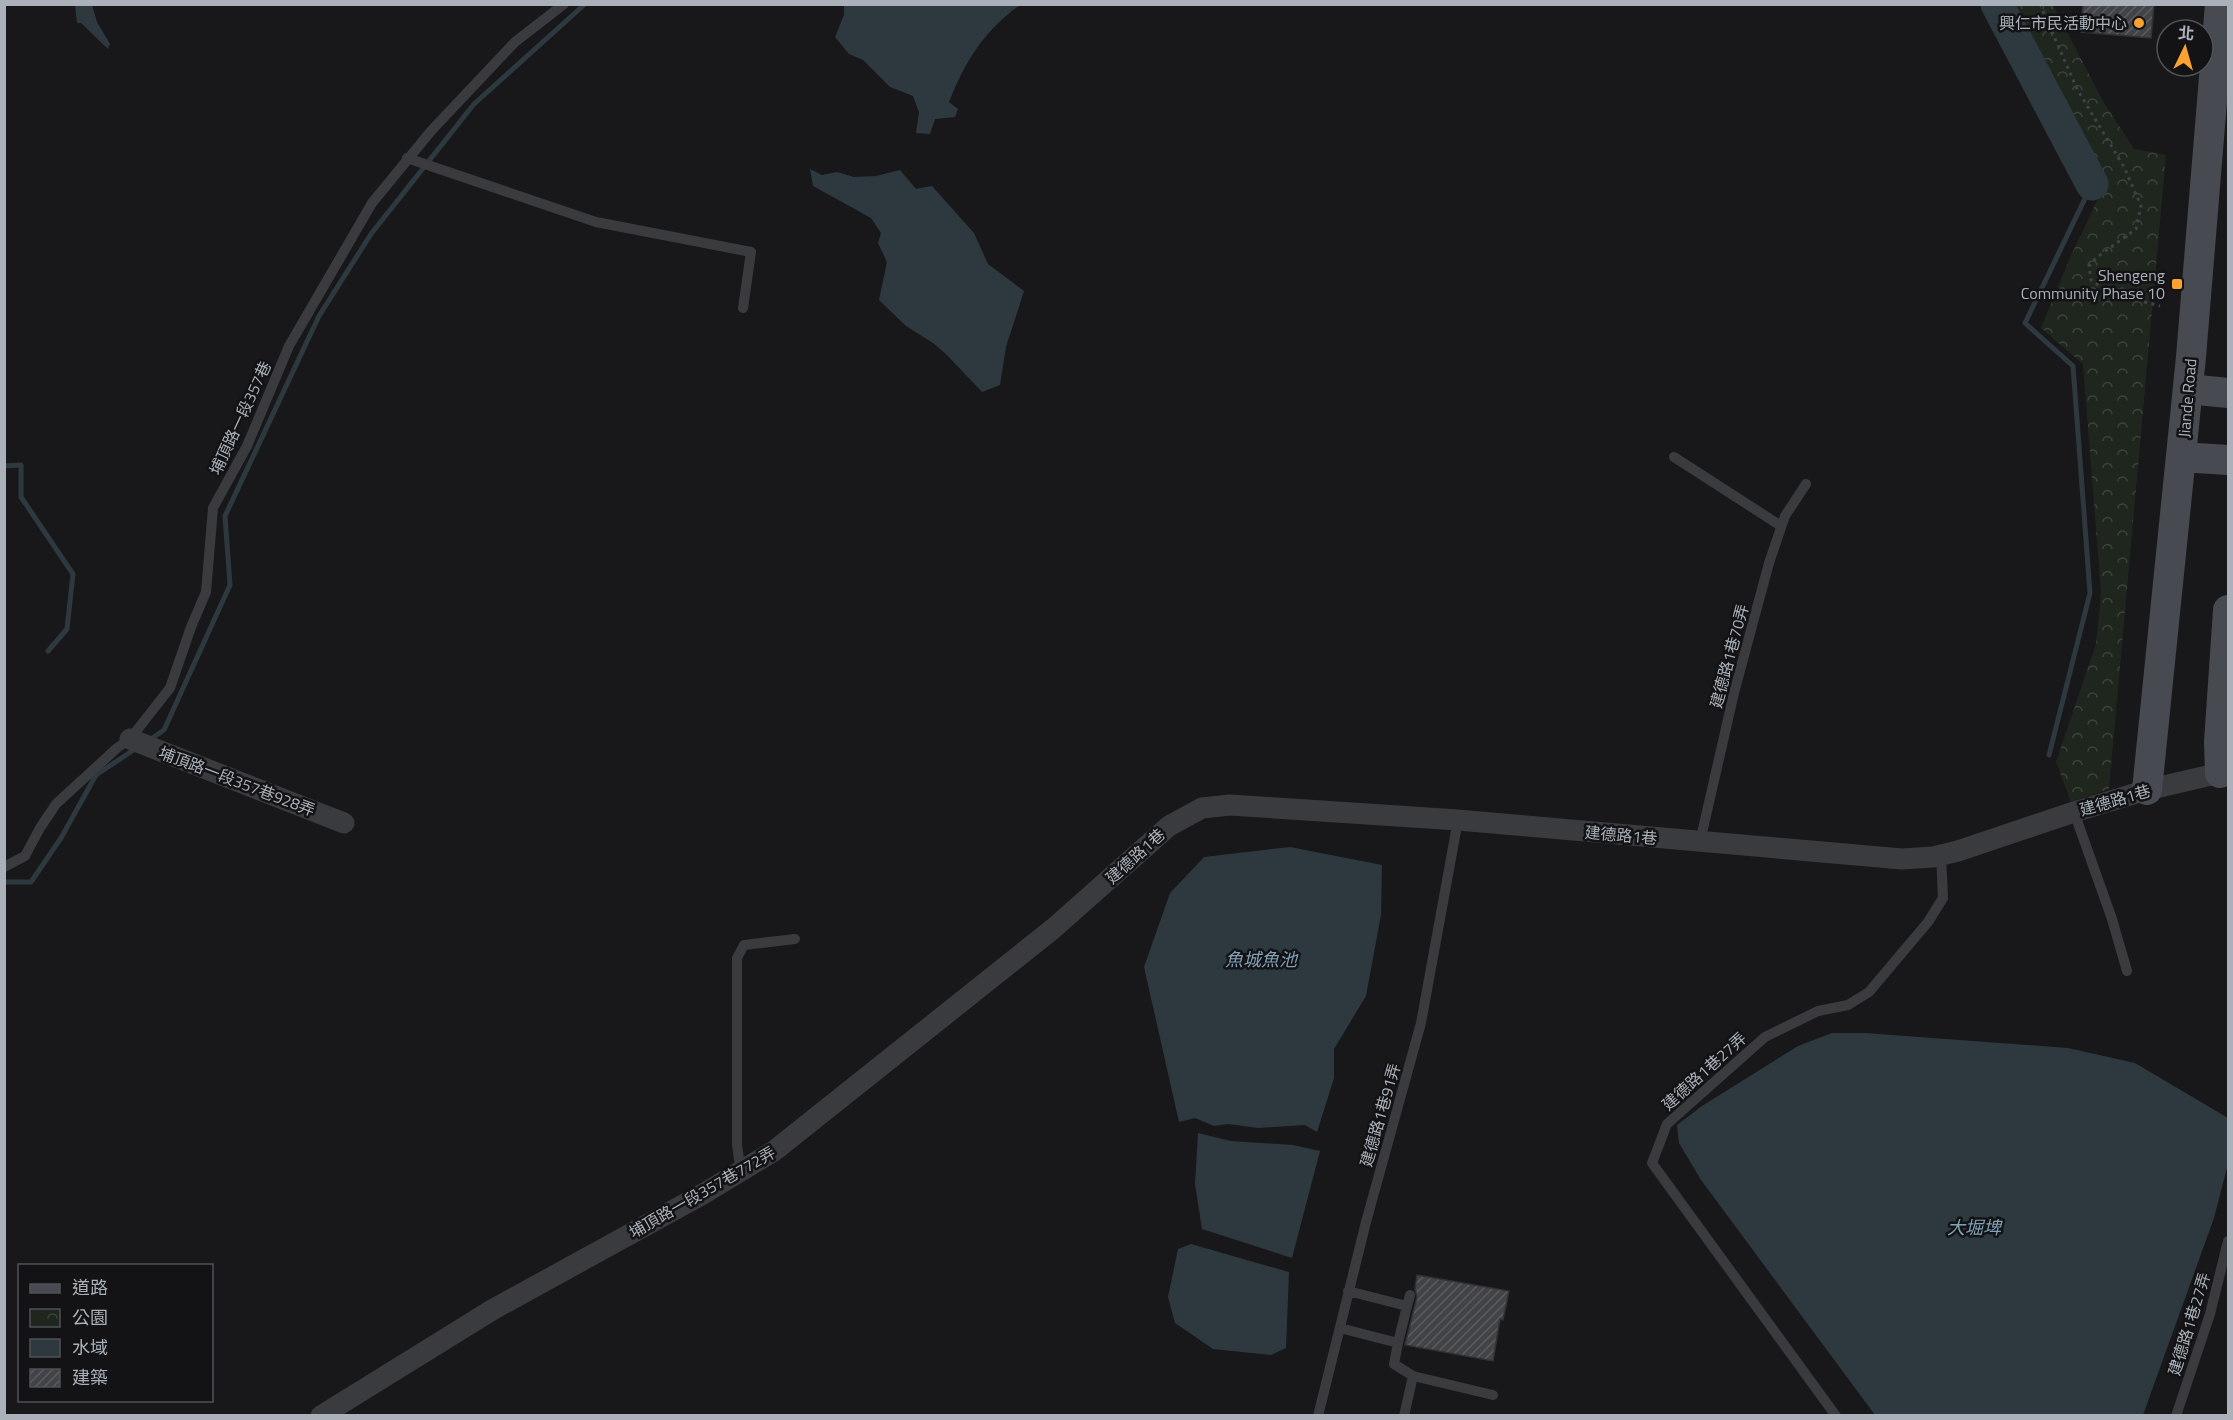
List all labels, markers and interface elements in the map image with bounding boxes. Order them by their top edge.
place label: 興仁市民活動中心 [1999,11,2127,35]
marker: 興仁市民活動中心 [2132,16,2146,30]
north arrow [2155,18,2215,78]
text: 北 [2177,20,2195,46]
place label: Shengeng Community Phase 10 [2021,263,2165,305]
marker: Shengeng Community Phase 10 [2170,277,2184,291]
street label: 埔頂路一段357巷 [203,357,277,479]
street label: Jiande Road [2172,357,2202,439]
street label: 建德路1巷70弄 [1704,601,1754,711]
street label: 埔頂路一段357巷928弄 [155,740,319,822]
street label: 建德路1巷 [2077,778,2153,822]
street label: 建德路1巷 [1584,820,1658,850]
street label: 建德路1巷 [1100,823,1170,889]
water label: 魚城魚池 [1225,946,1299,973]
street label: 建德路1巷27弄 [1656,1026,1752,1116]
street label: 建德路1巷91弄 [1354,1060,1406,1170]
street label: 埔頂路一段357巷772弄 [624,1140,780,1244]
water label: 大堀埤 [1947,1214,2003,1241]
legend [18,1264,213,1402]
street label: 建德路1巷27弄 [2162,1269,2216,1379]
text: 道路 [72,1274,108,1301]
text: 公園 [72,1304,108,1331]
text: 水域 [72,1334,108,1361]
text: 建築 [72,1364,108,1391]

